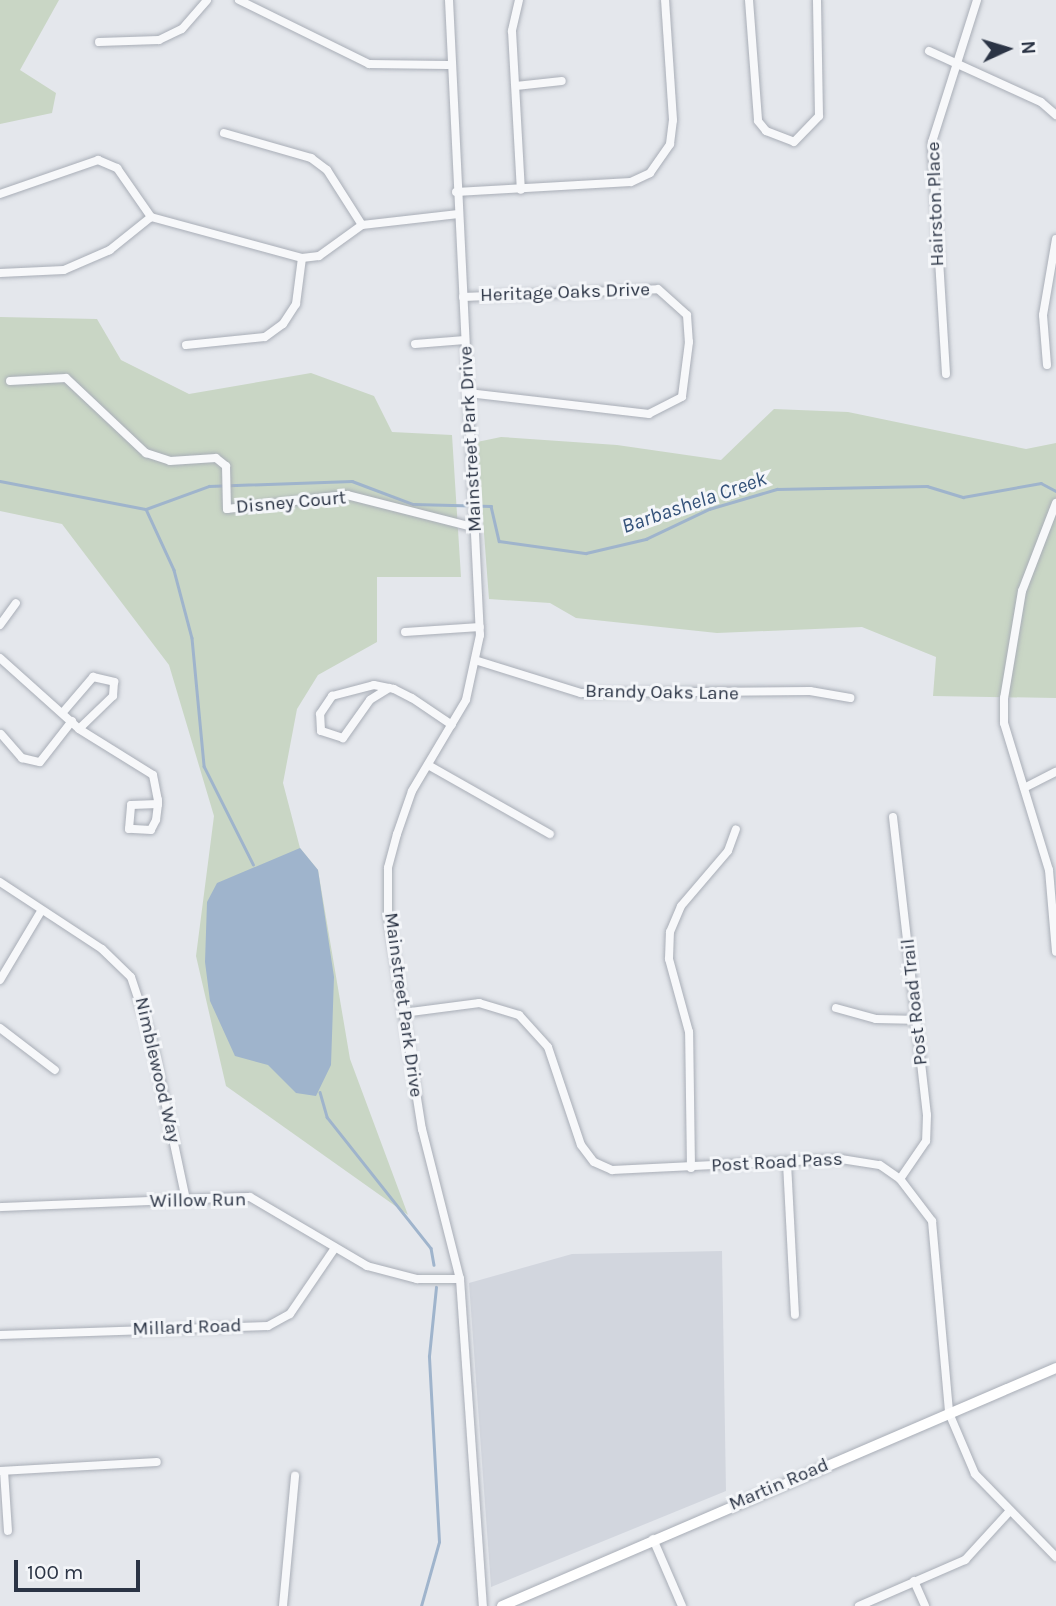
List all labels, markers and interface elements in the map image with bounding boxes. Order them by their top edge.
north arrow [972,14,1042,84]
text: N [1017,40,1039,55]
street label: Hairston Place [922,141,950,267]
street label: Heritage Oaks Drive [480,279,650,307]
street label: Mainstreet Park Drive [455,345,487,533]
water label: Barbashela Creek [618,465,770,539]
street label: Disney Court [235,487,347,519]
street label: Brandy Oaks Lane [585,680,739,706]
street label: Mainstreet Park Drive [379,911,427,1099]
street label: Post Road Trail [897,938,933,1066]
street label: Nimblewood Way [129,995,185,1145]
street label: Post Road Pass [711,1148,843,1178]
street label: Willow Run [150,1189,246,1213]
street label: Millard Road [132,1315,242,1341]
street label: Martin Road [726,1454,832,1516]
scale bar [18,1546,144,1590]
text: 100 m [27,1560,84,1584]

